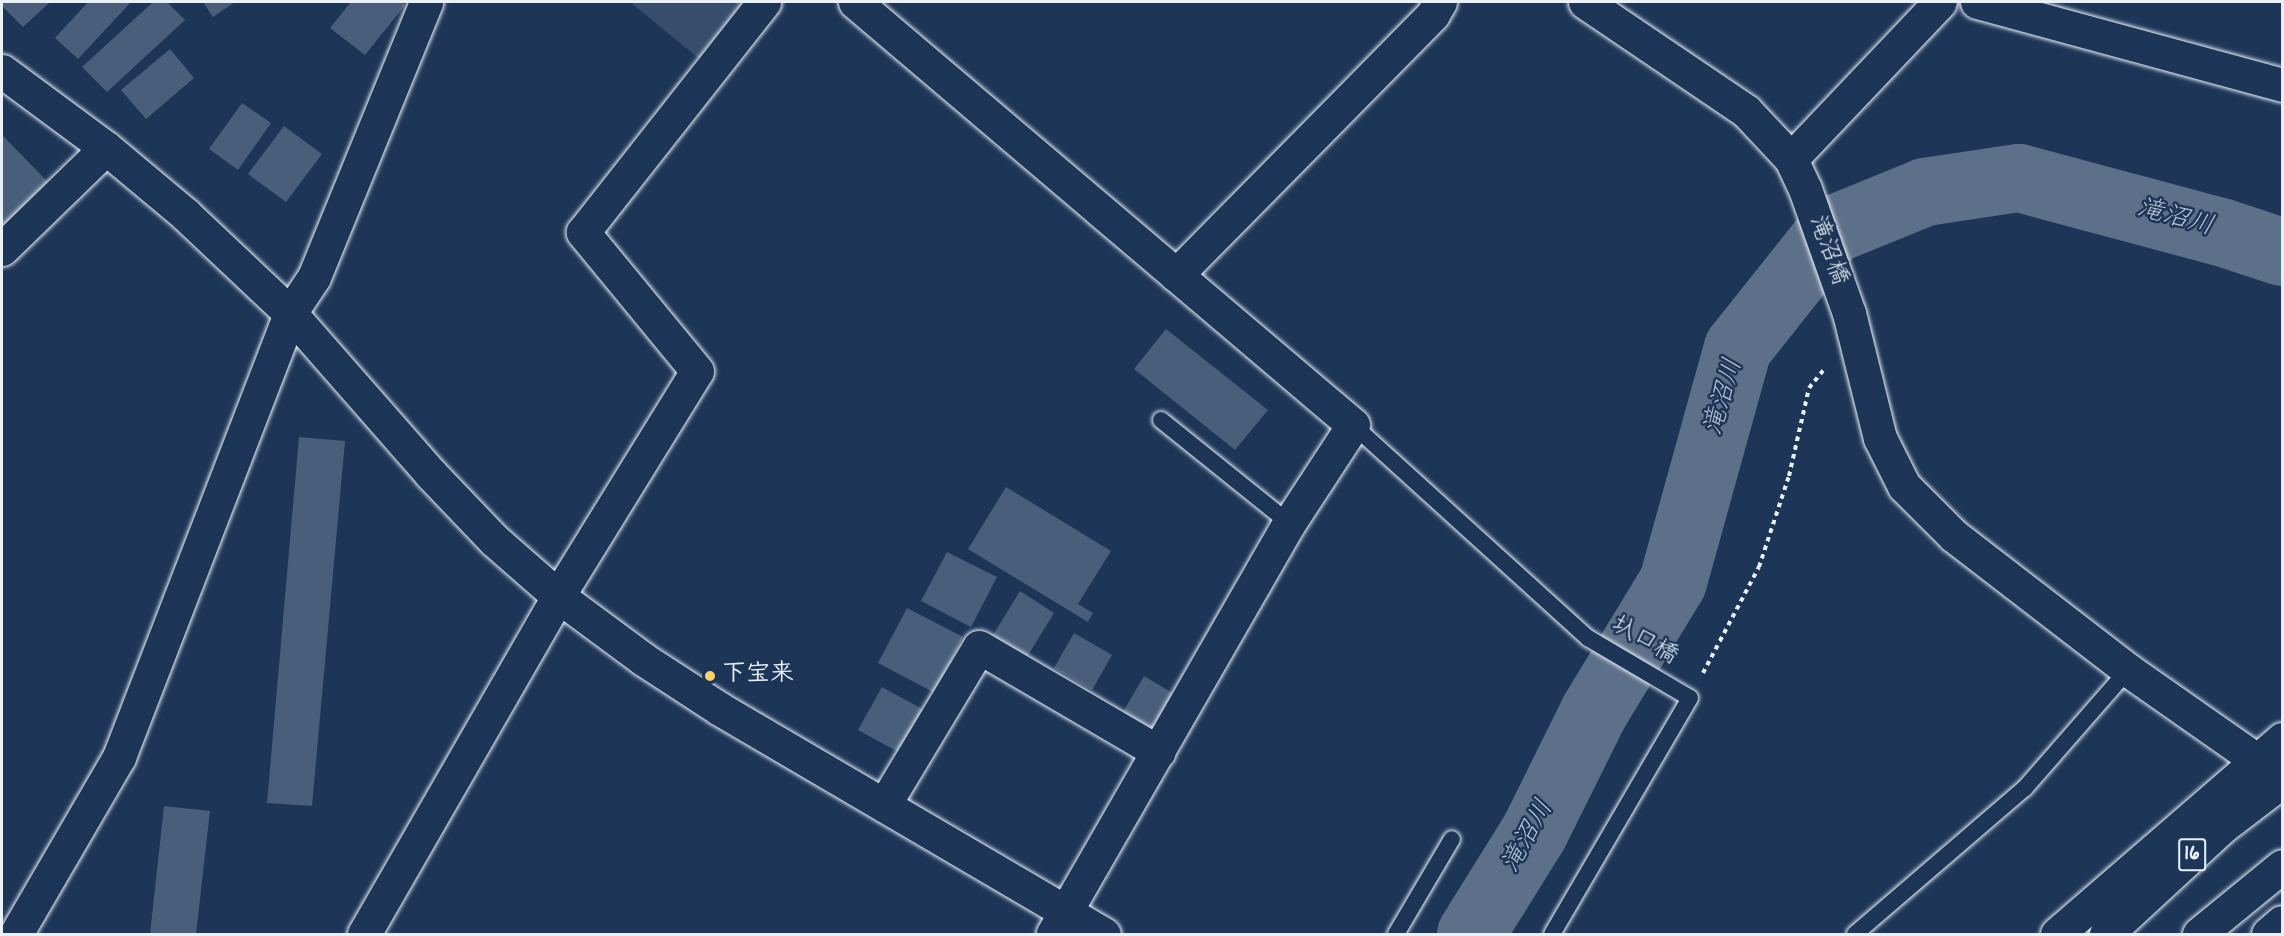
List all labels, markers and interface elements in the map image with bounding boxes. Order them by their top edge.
water label: 滝沼川 [2133,194,2217,244]
street label: 滝沼橋 [1801,212,1853,290]
water label: 滝沼川 [1699,355,1751,439]
street label: 圦口橋 [1606,612,1682,672]
place label: 下宝来 [722,662,794,690]
marker: 下宝来 [703,669,717,683]
water label: 滝沼川 [1496,795,1562,879]
road number: 16 [2177,836,2207,874]

